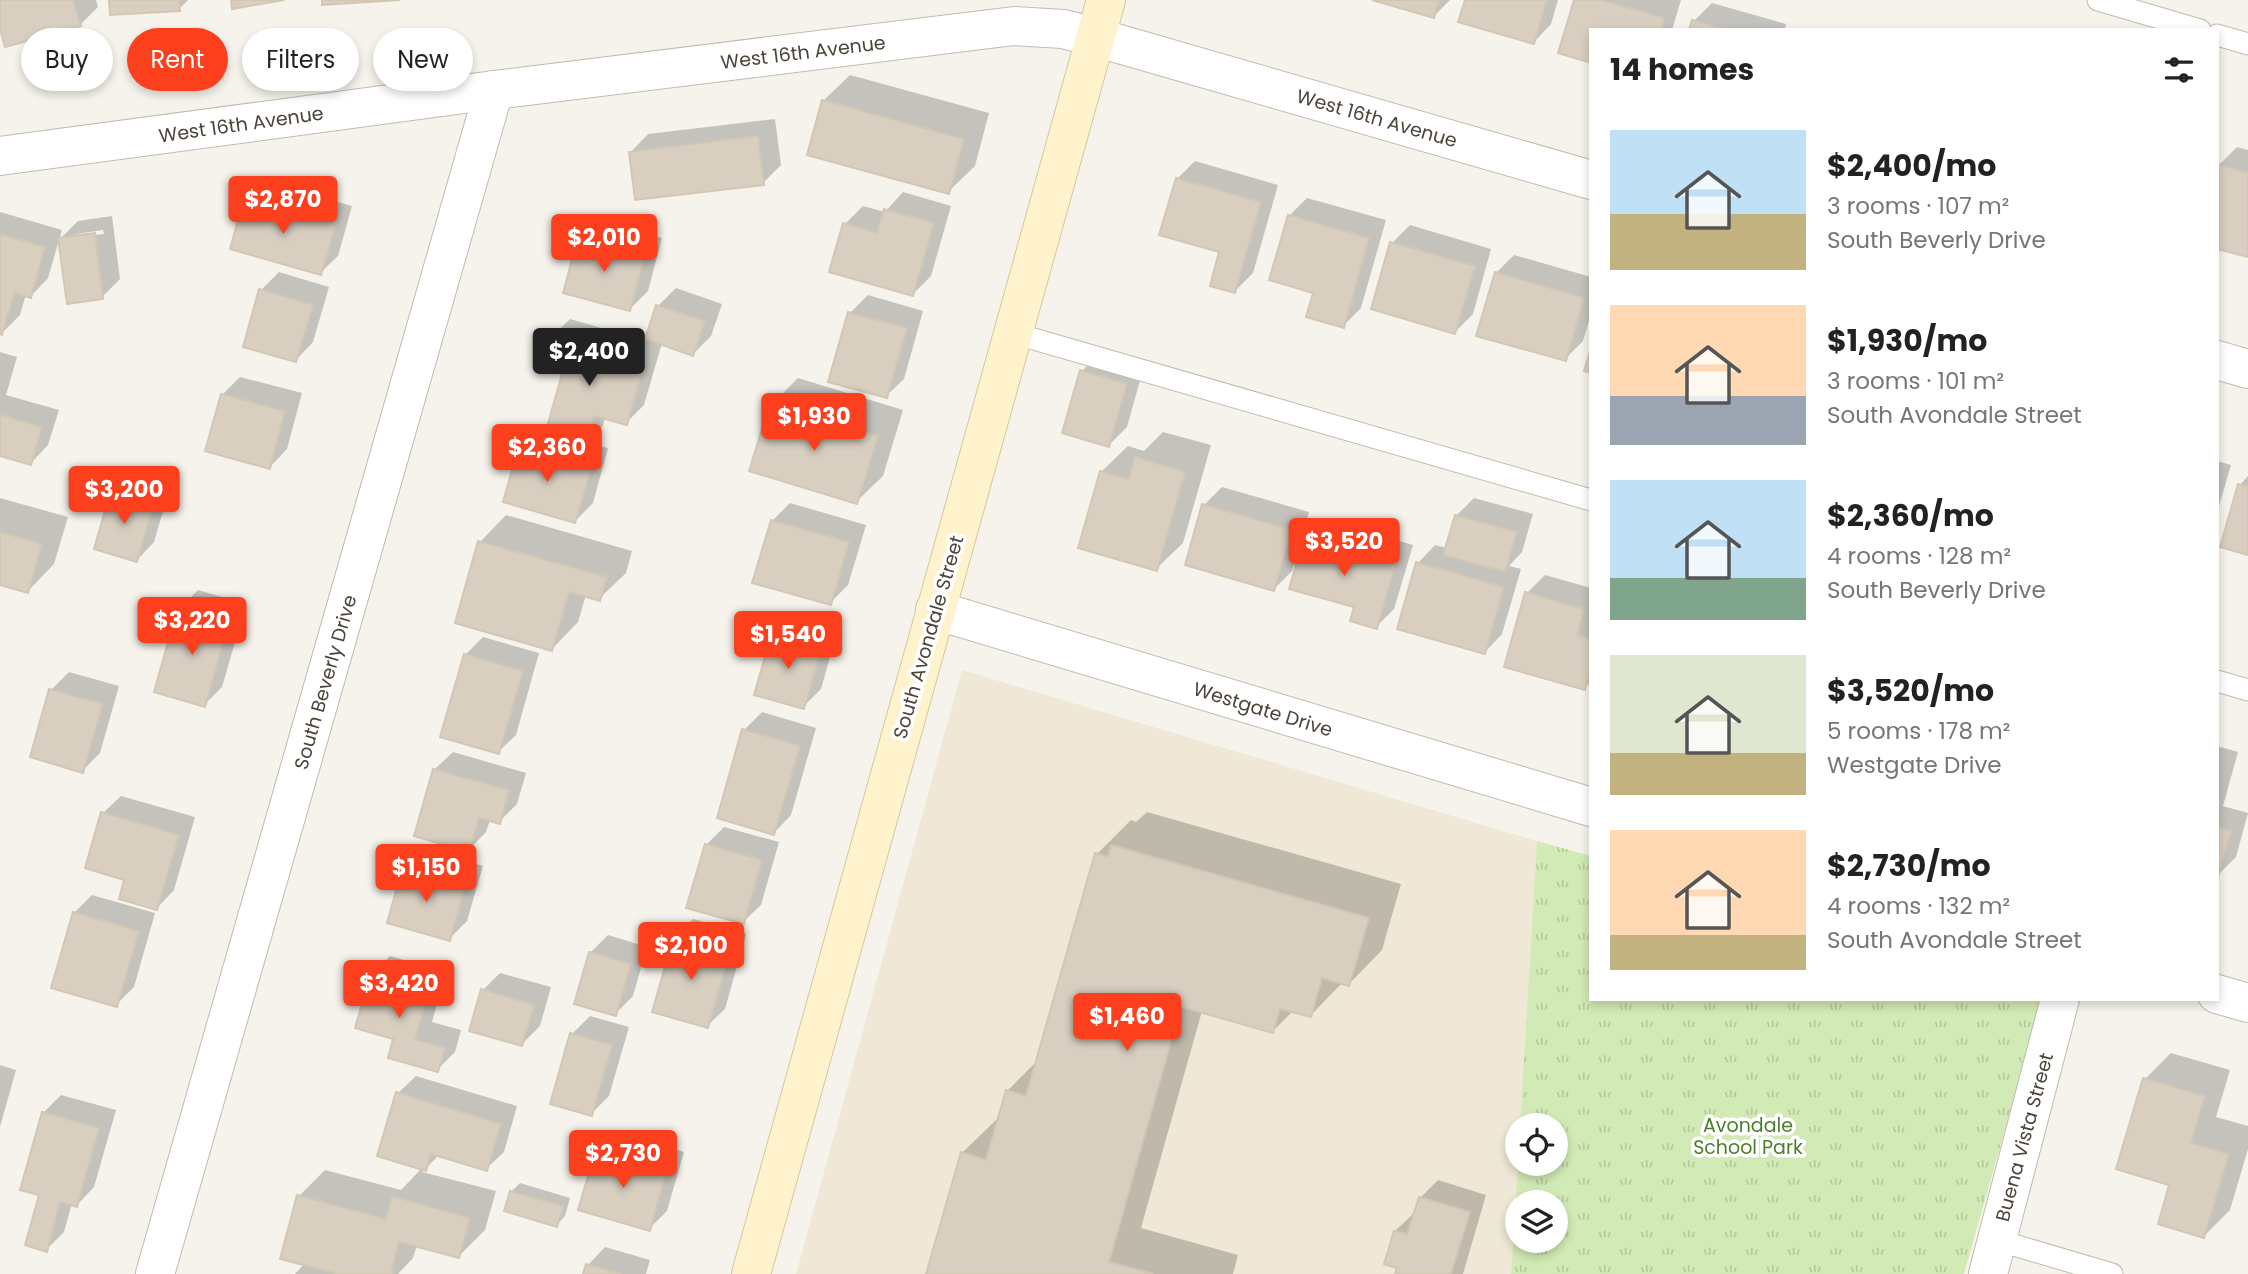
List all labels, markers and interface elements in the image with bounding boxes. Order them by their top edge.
chip: Buy [21,28,113,91]
chip: Rent [127,28,228,91]
chip: Filters [242,28,359,91]
chip: New [373,28,473,91]
street label: West 16th Avenue [719,29,887,76]
text: 14 homes [1610,48,1754,91]
icon: filters [2160,51,2198,89]
street label: West 16th Avenue [1293,83,1460,154]
street label: West 16th Avenue [157,100,325,149]
text: $2,400/mo [1827,144,1996,187]
icon: home [1666,158,1750,242]
pin: $2,870 [226,176,340,236]
text: $2,870 [244,183,322,215]
text: 3 rooms · 107 m² [1827,190,2009,222]
pin: $2,010 [547,215,661,274]
text: $2,010 [567,221,641,253]
text: South Beverly Drive [1827,224,2046,256]
text: $1,930/mo [1827,319,1987,362]
pin: $2,400 [532,328,646,388]
icon: home [1666,333,1750,417]
text: $2,400 [549,335,629,367]
text: 3 rooms · 101 m² [1827,365,2004,397]
pin: $1,930 [757,393,871,453]
text: South Avondale Street [1827,399,2082,431]
text: $1,930 [777,400,851,432]
pin: $2,360 [490,424,604,484]
text: $2,360 [508,431,586,463]
pin: $3,200 [67,466,181,526]
text: $3,200 [85,473,163,505]
text: $2,360/mo [1827,494,1994,537]
icon: home [1666,508,1750,592]
pin: $3,520 [1287,518,1401,578]
text: $3,520 [1305,525,1383,557]
street label: South Avondale Street [887,532,970,742]
text: 4 rooms · 128 m² [1827,540,2011,572]
text: South Beverly Drive [1827,574,2046,606]
street label: South Beverly Drive [288,592,363,773]
pin: $3,220 [135,598,249,657]
text: $3,220 [154,604,230,636]
pin: $1,540 [731,612,845,671]
text: $1,540 [750,618,826,650]
text: $3,520/mo [1827,669,1994,712]
street label: Westgate Drive [1190,675,1336,743]
icon: home [1666,683,1750,767]
text: 5 rooms · 178 m² [1827,715,2010,747]
text: Westgate Drive [1827,749,2002,781]
pin: $1,150 [369,844,483,904]
text: $2,730/mo [1827,844,1991,887]
text: $1,150 [392,851,460,883]
icon: home [1666,858,1750,942]
text: 4 rooms · 132 m² [1827,890,2010,922]
pin: $2,100 [634,922,748,982]
text: South Avondale Street [1827,924,2082,956]
text: $2,100 [654,929,728,961]
pin: $3,420 [342,960,456,1020]
text: $3,420 [359,967,439,999]
pin: $1,460 [1070,993,1184,1053]
text: $1,460 [1089,1000,1165,1032]
street label: Buena Vista Street [1989,1050,2060,1224]
park label: Avondale School Park [1693,1112,1803,1161]
map controls [1505,1113,1568,1253]
button: locate [1505,1113,1568,1176]
pin: $2,730 [566,1130,680,1190]
text: $2,730 [585,1137,661,1169]
button: layers [1505,1190,1568,1253]

